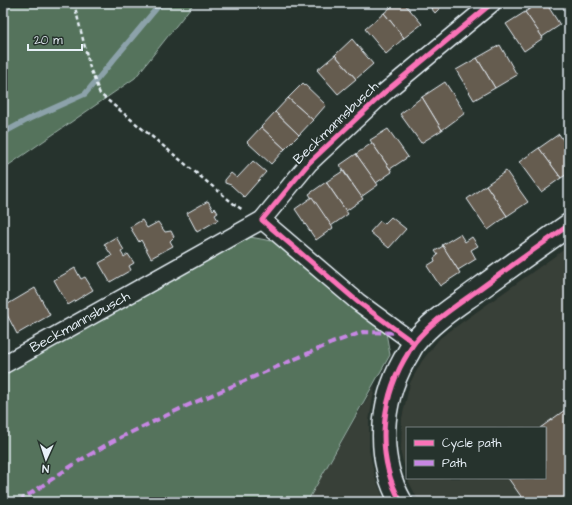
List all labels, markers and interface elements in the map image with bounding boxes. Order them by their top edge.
scale bar [28,26,82,52]
text: 20 m [34,32,63,49]
street label: Beckmannsbusch [289,77,383,169]
street label: Beckmannsbusch [26,286,134,358]
legend [406,427,546,479]
text: Cycle path [442,435,501,453]
north arrow [26,439,66,479]
text: Path [442,455,467,472]
text: N [42,461,49,476]

